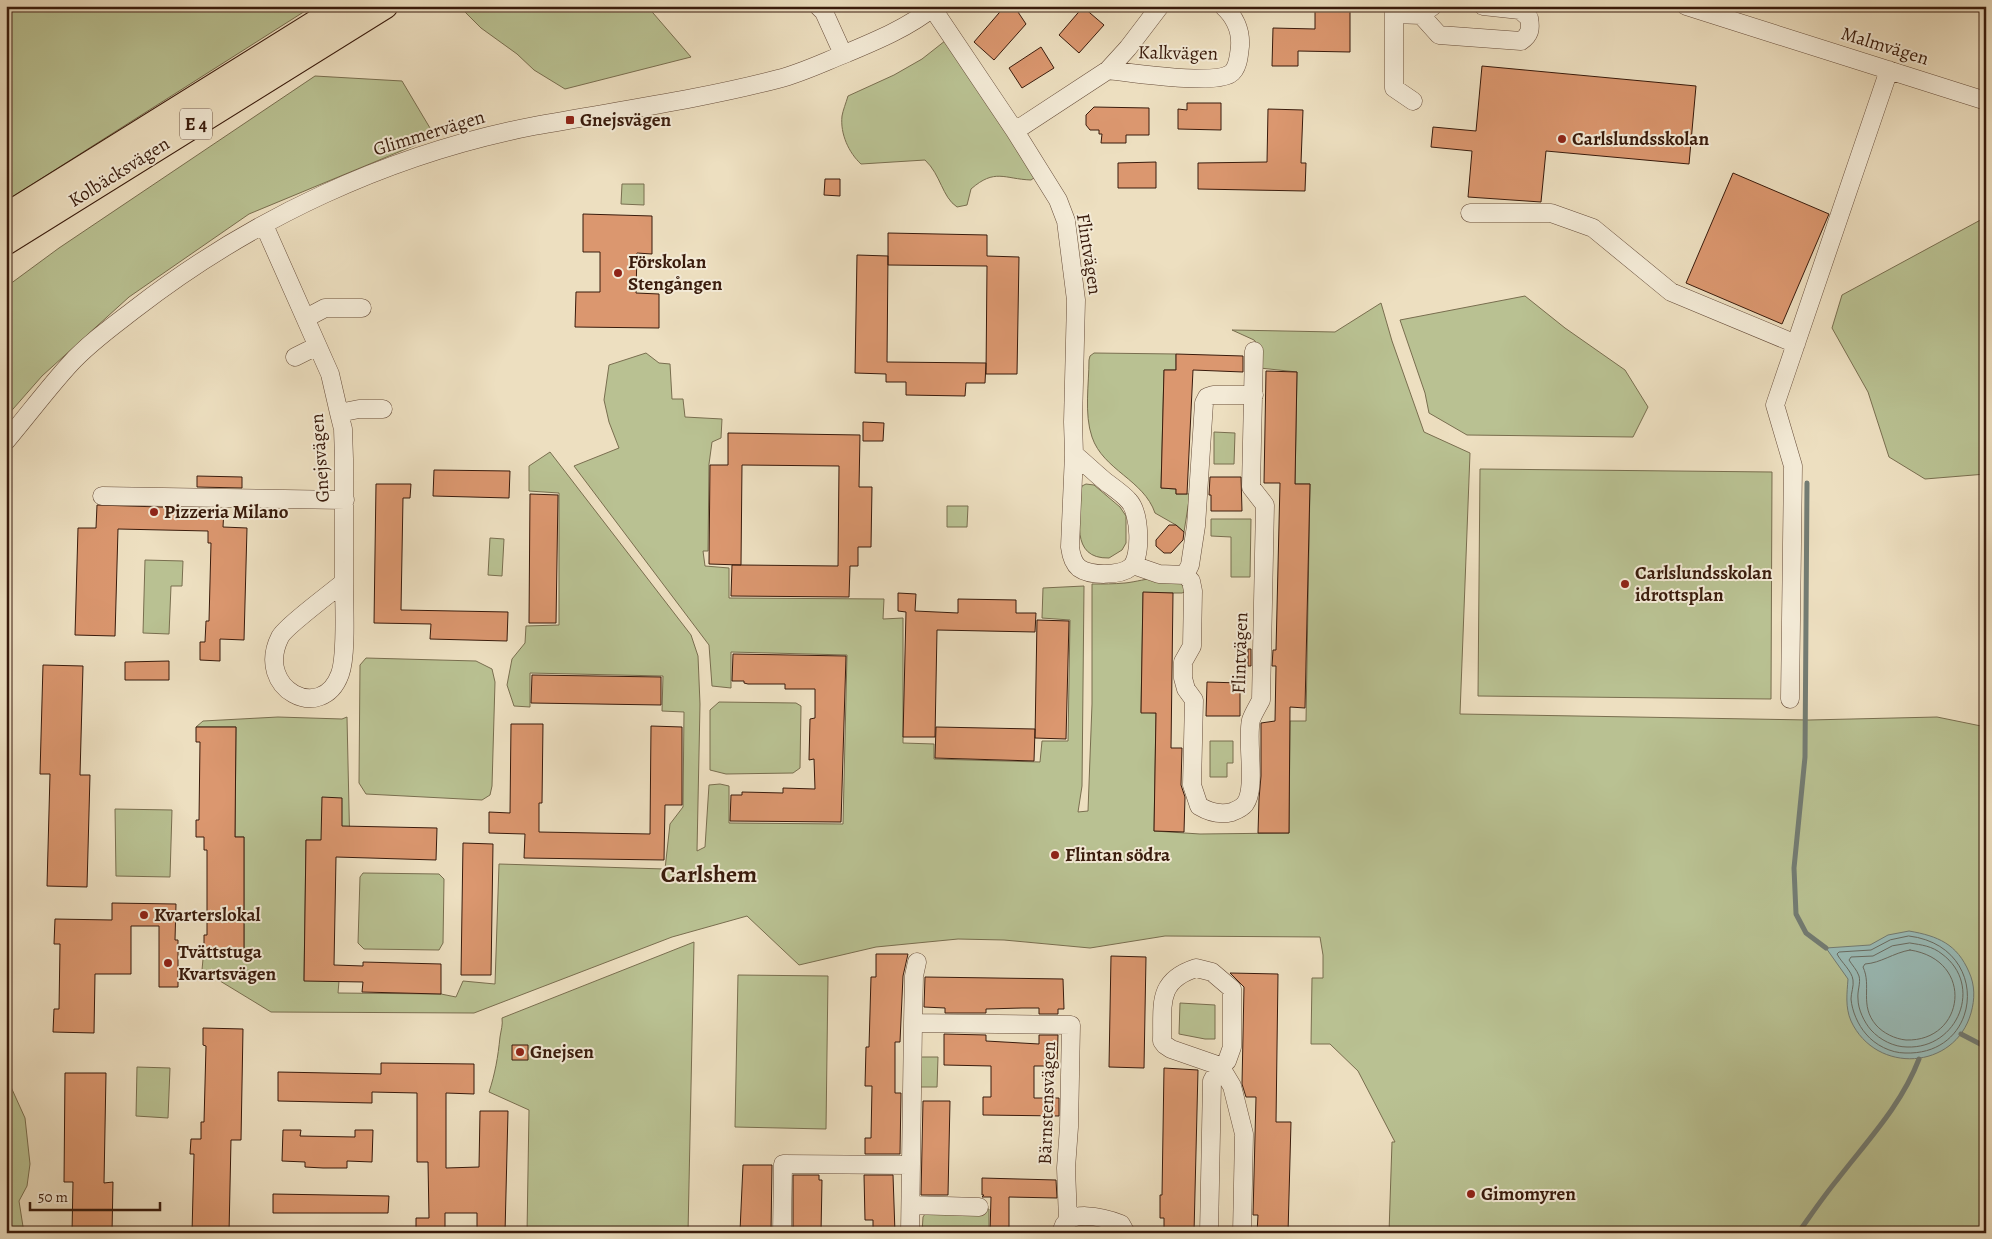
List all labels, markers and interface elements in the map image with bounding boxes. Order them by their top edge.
street label: Malmvägen [1838,20,1932,72]
street label: Kalkvägen [1138,39,1218,67]
street label: Glimmervägen [370,104,488,162]
place label: Gnejsvägen [580,107,672,133]
road number: E 4 [180,108,212,140]
marker: Gnejsvägen [564,114,576,126]
place label: Carlslundsskolan [1572,126,1710,152]
street label: Kolbäcksvägen [64,131,174,213]
marker: Carlslundsskolan [1556,133,1568,145]
street label: Flintvägen [1070,212,1108,296]
place label: Förskolan Stengången [628,249,723,297]
marker: Förskolan Stengången [612,267,624,279]
street label: Gnejsvägen [304,413,336,503]
place label: Pizzeria Milano [164,499,289,525]
marker: Pizzeria Milano [148,506,160,518]
place label: Carlslundsskolan idrottsplan [1635,560,1773,608]
marker: Carlslundsskolan idrottsplan [1619,578,1631,590]
street label: Flintvägen [1226,612,1254,694]
place label: Flintan södra [1065,842,1171,868]
marker: Flintan södra [1049,849,1061,861]
district label: Carlshem [661,858,757,890]
place label: Kvarterslokal [154,902,261,928]
marker: Kvarterslokal [138,909,150,921]
place label: Tvättstuga Kvartsvägen [178,939,277,987]
marker: Tvättstuga Kvartsvägen [162,957,174,969]
place label: Gnejsen [530,1039,594,1065]
street label: Bärnstensvägen [1032,1041,1062,1165]
marker: Gnejsen [514,1046,526,1058]
scale bar [30,1179,160,1211]
place label: Gimomyren [1481,1181,1576,1207]
text: 50 m [38,1187,68,1207]
marker: Gimomyren [1465,1188,1477,1200]

